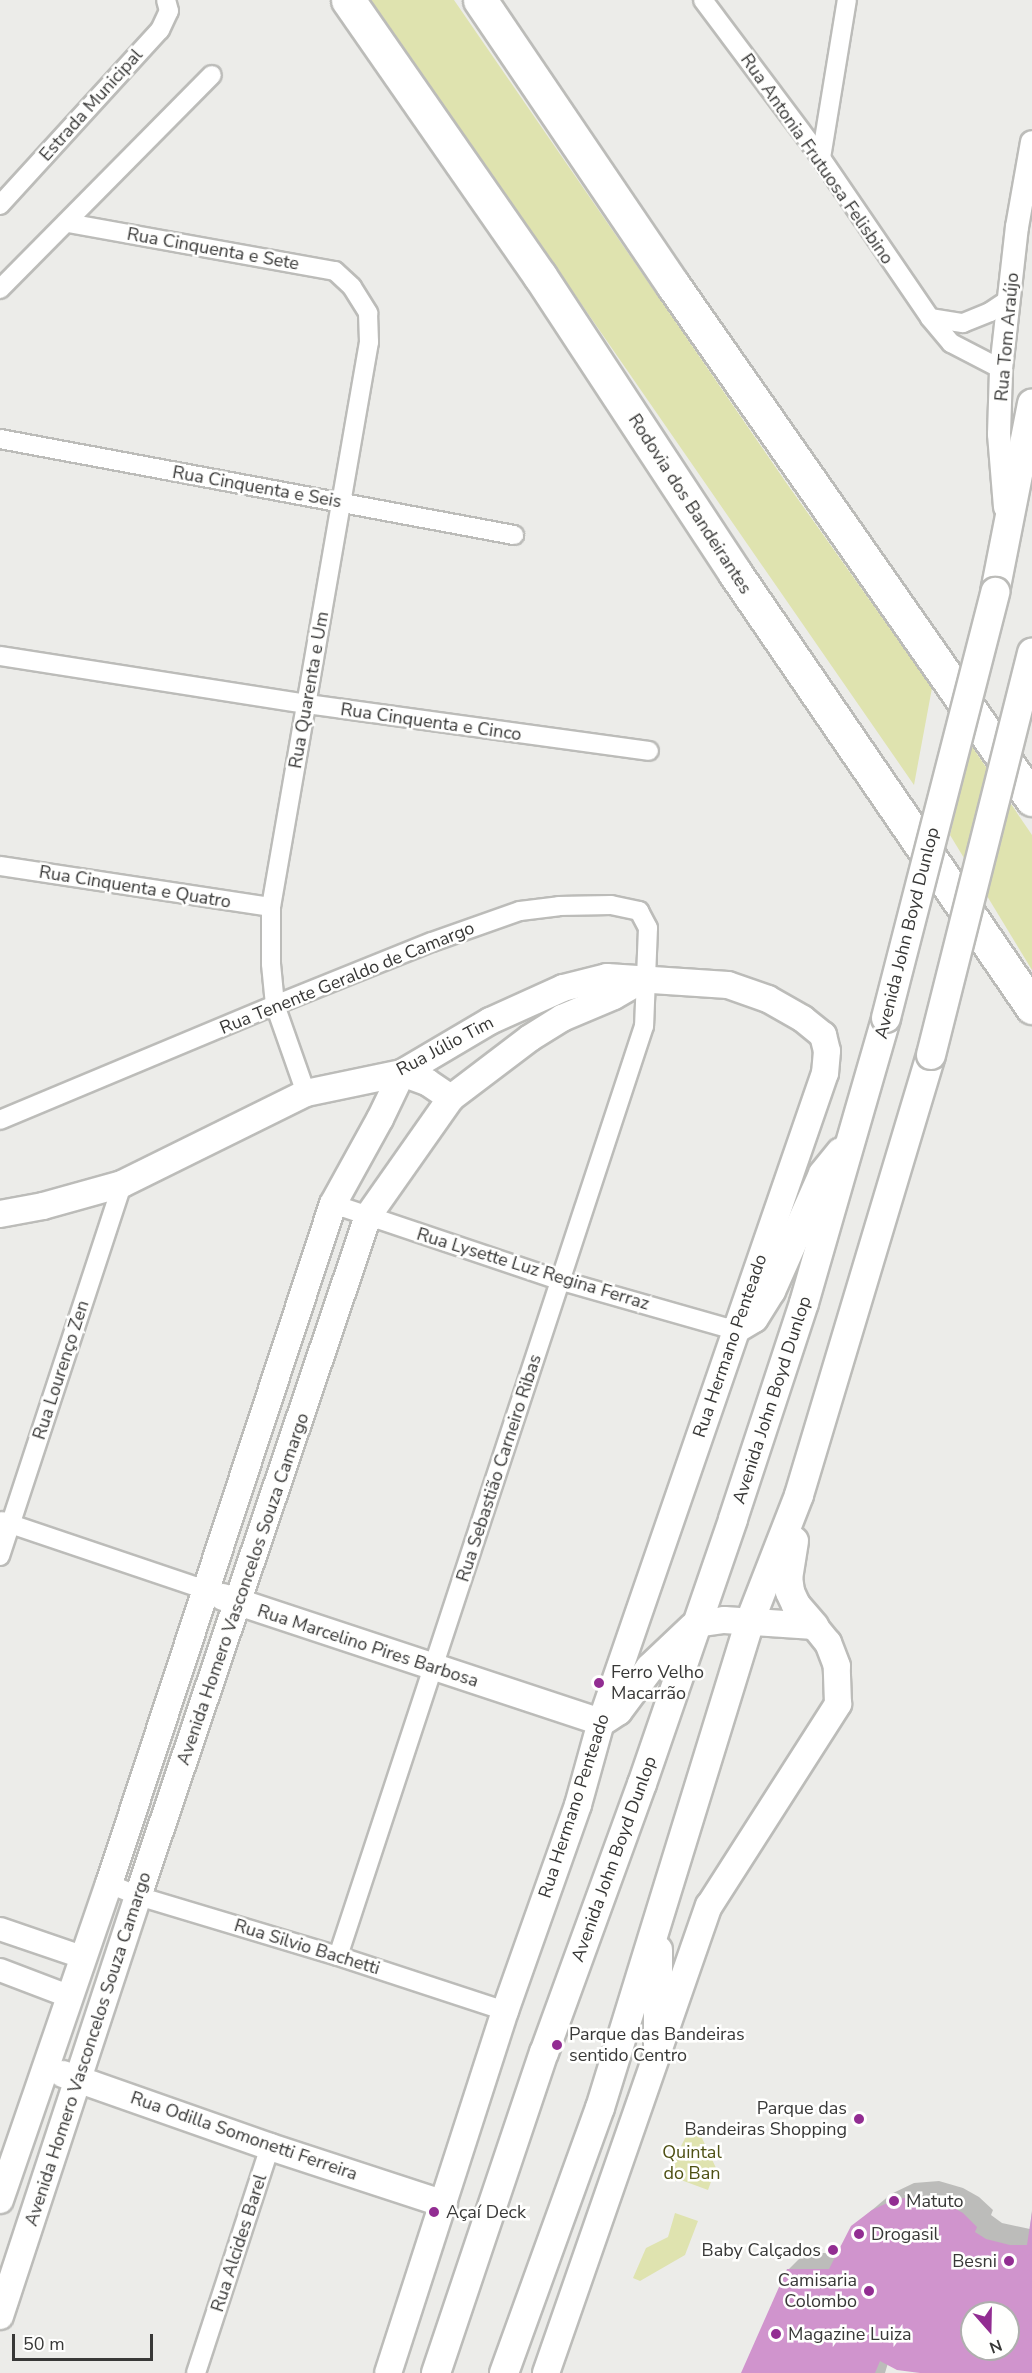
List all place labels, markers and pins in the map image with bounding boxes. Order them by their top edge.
place label: Ferro Velho Macarrão [611,1662,704,1704]
marker: Ferro Velho Macarrão [592,1676,606,1690]
place label: Parque das Bandeiras sentido Centro [569,2024,745,2066]
marker: Parque das Bandeiras sentido Centro [550,2038,564,2052]
place label: Parque das Bandeiras Shopping [684,2098,847,2140]
marker: Parque das Bandeiras Shopping [852,2112,866,2126]
place label: Matuto [906,2190,964,2212]
marker: Matuto [887,2194,901,2208]
place label: Açaí Deck [446,2201,526,2223]
marker: Açaí Deck [427,2205,441,2219]
place label: Drogasil [871,2223,939,2245]
marker: Drogasil [852,2227,866,2241]
place label: Baby Calçados [701,2239,821,2261]
marker: Baby Calçados [826,2243,840,2257]
place label: Besni [952,2250,997,2272]
marker: Besni [1002,2254,1016,2268]
place label: Camisaria Colombo [778,2270,857,2312]
marker: Camisaria Colombo [862,2284,876,2298]
place label: Magazine Luiza [788,2323,912,2345]
marker: Magazine Luiza [769,2327,783,2341]

